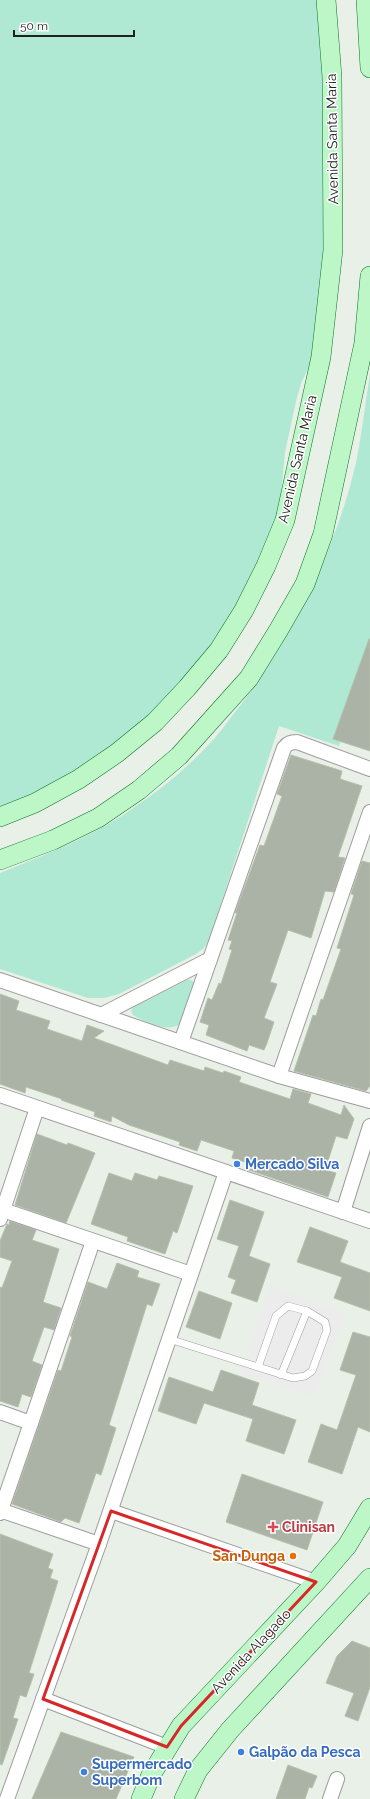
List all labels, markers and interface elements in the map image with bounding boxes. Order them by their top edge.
scale bar [14,12,134,38]
text: 50 m [20,19,48,33]
street label: Avenida Santa Maria [323,73,341,205]
street label: Avenida Santa Maria [274,393,320,525]
place label: Mercado Silva [245,1156,339,1172]
marker: Mercado Silva [232,1159,242,1169]
place label: Clinisan [282,1519,335,1535]
marker: Clinisan [267,1521,279,1533]
place label: San Dunga [213,1548,285,1564]
marker: San Dunga [288,1551,298,1561]
street label: Avenida Alagado [208,1606,294,1696]
place label: Galpão da Pesca [249,1744,361,1760]
marker: Galpão da Pesca [236,1747,246,1757]
place label: Supermercado Superbom [92,1756,193,1788]
marker: Supermercado Superbom [79,1767,89,1777]

